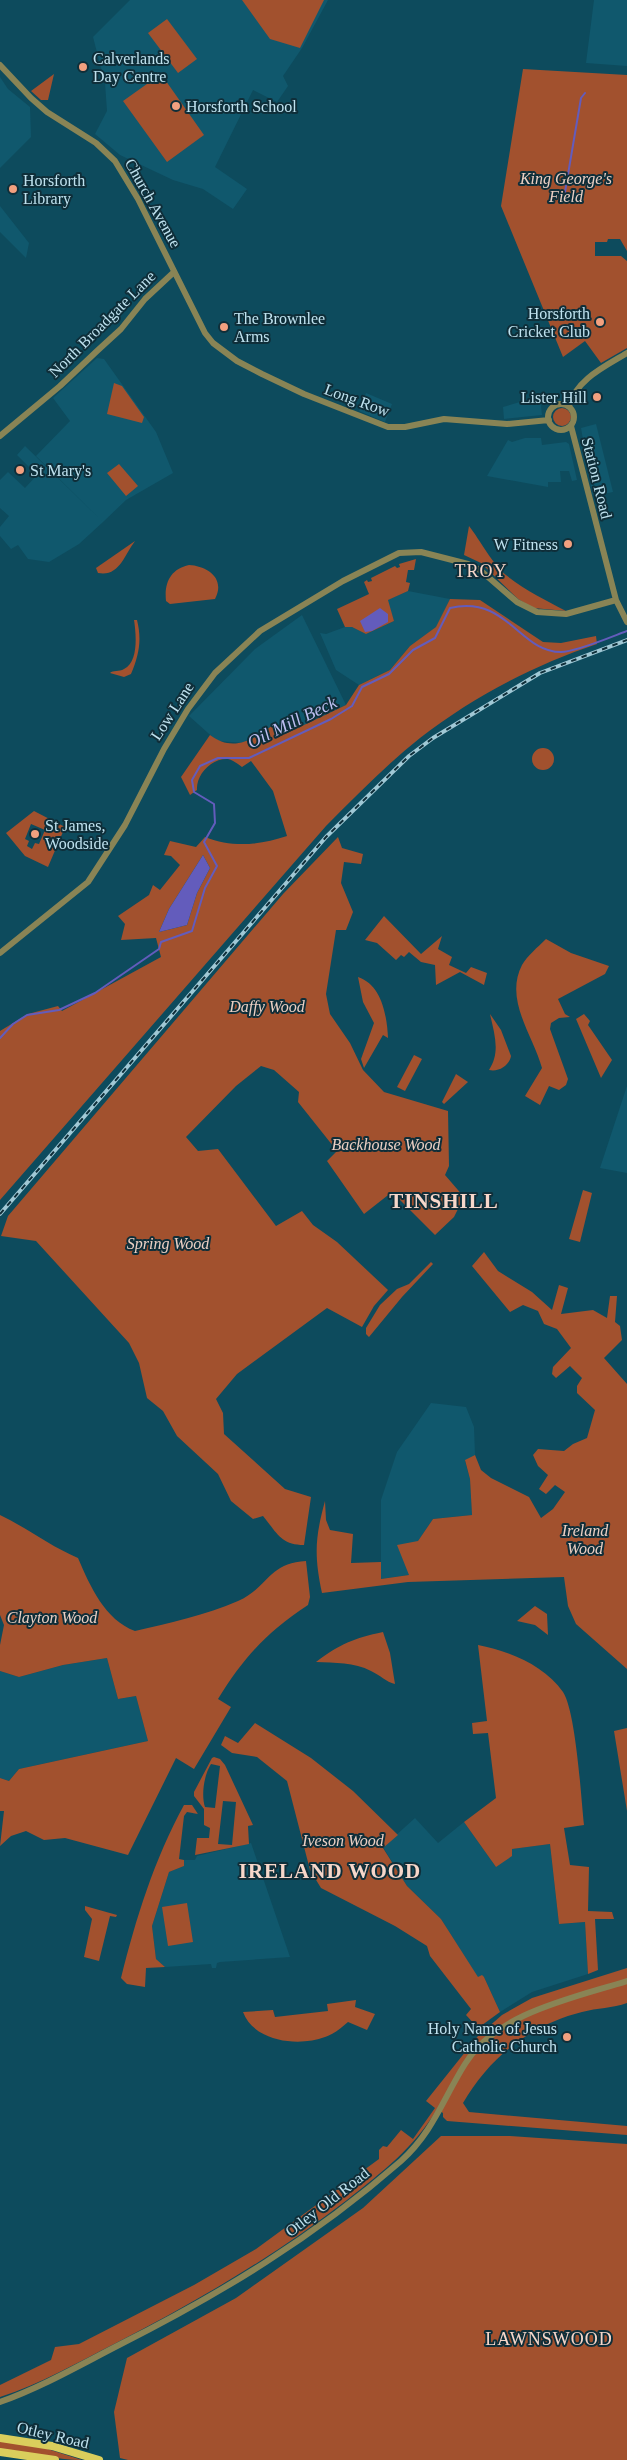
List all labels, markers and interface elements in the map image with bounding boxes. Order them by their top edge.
place label: Calverlands Day Centre [93,50,169,86]
marker: Calverlands Day Centre [77,61,89,73]
place label: Horsforth School [186,98,297,115]
marker: Horsforth School [170,100,182,112]
street label: Church Avenue [122,156,184,250]
park label: King George's Field [519,170,612,205]
place label: Horsforth Library [23,172,85,208]
marker: Horsforth Library [7,183,19,195]
street label: North Broadgate Lane [45,267,159,381]
place label: Horsforth Cricket Club [508,305,590,340]
place label: The Brownlee Arms [234,310,325,345]
marker: Horsforth Cricket Club [594,316,606,328]
marker: The Brownlee Arms [218,321,230,333]
street label: Long Row [322,380,392,421]
place label: Lister Hill [521,389,588,406]
marker: Lister Hill [591,391,603,403]
street label: Station Road [579,436,615,520]
place label: St Mary's [30,462,91,480]
marker: St Mary's [14,464,26,476]
place label: W Fitness [494,536,558,553]
marker: W Fitness [562,538,574,550]
district label: TROY [455,561,508,581]
street label: Low Lane [147,679,197,743]
water label: Oil Mill Beck [244,691,341,752]
place label: St James, Woodside [45,817,109,852]
marker: St James, Woodside [29,828,41,840]
park label: Daffy Wood [228,998,306,1016]
park label: Backhouse Wood [331,1136,442,1153]
district label: TINSHILL [389,1189,499,1213]
park label: Spring Wood [127,1235,210,1253]
park label: Ireland Wood [561,1522,609,1557]
park label: Clayton Wood [7,1609,98,1627]
park label: Iveson Wood [301,1832,385,1849]
district label: IRELAND WOOD [239,1859,421,1883]
place label: Holy Name of Jesus Catholic Church [428,2020,557,2055]
marker: Holy Name of Jesus Catholic Church [561,2031,573,2043]
street label: Otley Old Road [282,2164,373,2241]
district label: LAWNSWOOD [485,2329,613,2349]
street label: Otley Road [15,2418,91,2453]

